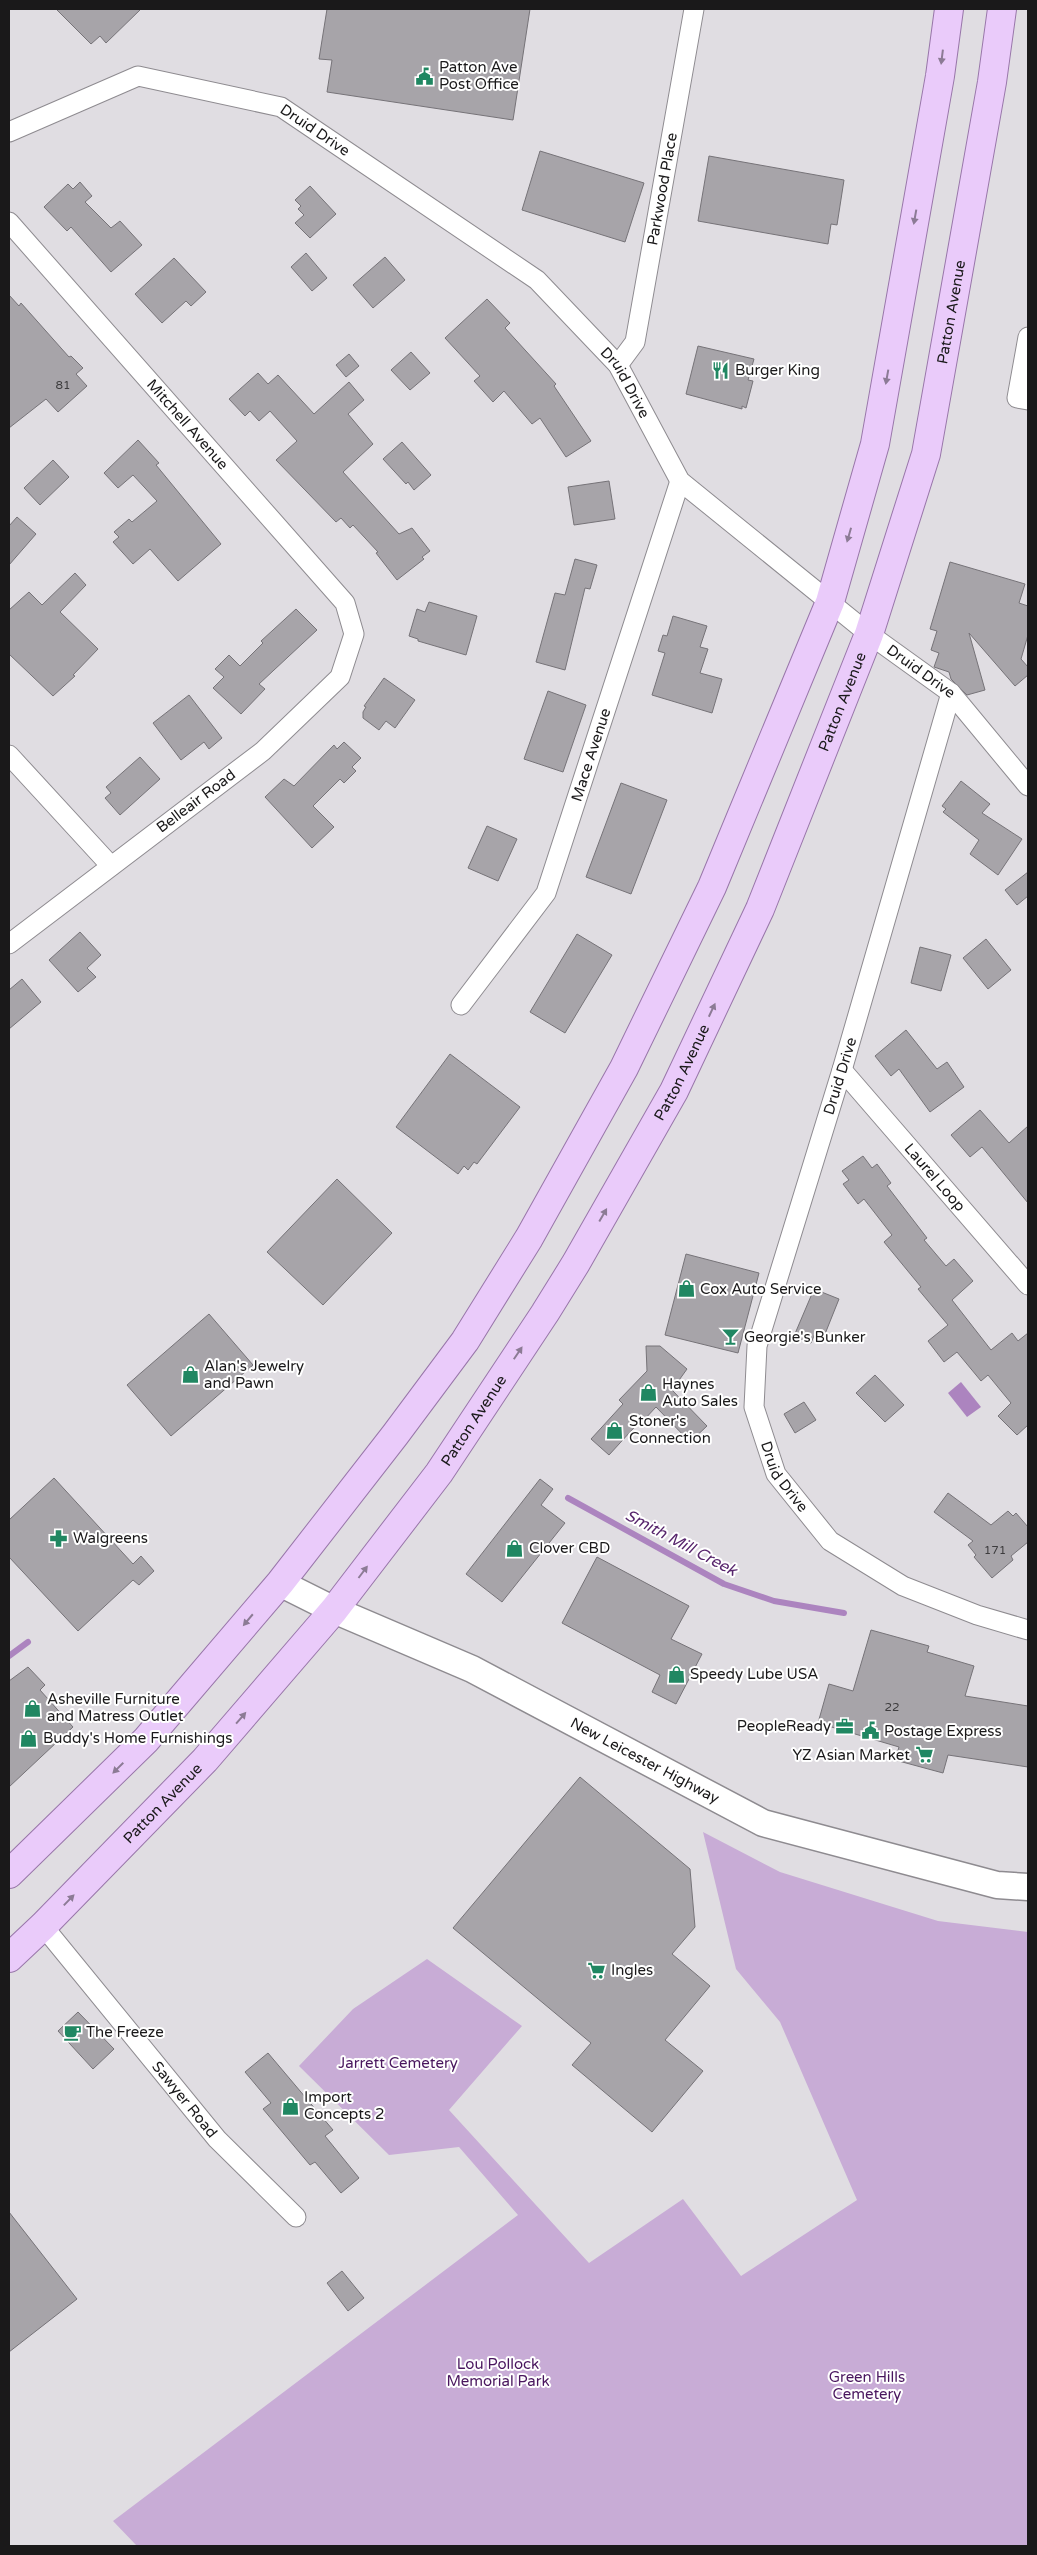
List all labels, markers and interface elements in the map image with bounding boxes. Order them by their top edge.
one-way arrow [938,49,946,65]
place label: Patton Ave Post Office [439,58,519,93]
public building icon: Patton Ave Post Office [415,66,435,86]
street label: Druid Drive [277,100,353,160]
street label: Parkwood Place [643,131,681,247]
one-way arrow [911,210,919,226]
street label: Patton Avenue [933,259,969,365]
street label: Druid Drive [597,343,654,421]
restaurant icon: Burger King [711,360,731,380]
place label: Burger King [735,361,820,379]
one-way arrow [882,370,890,386]
street label: Mitchell Avenue [143,376,232,473]
house number: 81 [55,378,71,392]
one-way arrow [845,528,853,543]
street label: Druid Drive [883,641,959,702]
street label: Patton Avenue [814,650,870,754]
street label: Mace Avenue [567,706,615,804]
street label: Belleair Road [153,765,239,837]
one-way arrow [709,1003,717,1017]
street label: Patton Avenue [650,1021,713,1124]
street label: Druid Drive [820,1035,860,1117]
street label: Laurel Loop [901,1140,969,1215]
one-way arrow [599,1209,608,1222]
shop icon: Cox Auto Service [676,1279,696,1299]
place label: Cox Auto Service [700,1280,821,1298]
bar icon: Georgie's Bunker [720,1327,740,1347]
place label: Georgie's Bunker [744,1328,866,1346]
one-way arrow [513,1347,523,1360]
place label: Alan's Jewelry and Pawn [204,1357,304,1392]
shop icon: Alan's Jewelry and Pawn [180,1365,200,1385]
street label: Patton Avenue [437,1372,510,1469]
place label: Haynes Auto Sales [662,1375,738,1410]
shop icon: Haynes Auto Sales [638,1383,658,1403]
place label: Stoner's Connection [629,1412,711,1447]
shop icon: Stoner's Connection [605,1420,625,1440]
street label: Druid Drive [757,1439,812,1516]
water label: Smith Mill Creek [622,1505,741,1581]
pharmacy icon: Walgreens [49,1528,69,1548]
place label: Walgreens [73,1529,148,1547]
shop icon: Clover CBD [505,1538,525,1558]
place label: Clover CBD [529,1539,610,1557]
house number: 171 [984,1543,1006,1557]
one-way arrow [358,1566,369,1579]
one-way arrow [243,1614,254,1626]
shop icon: Speedy Lube USA [666,1664,686,1684]
place label: Speedy Lube USA [690,1665,818,1683]
place label: Asheville Furniture and Matress Outlet [47,1690,184,1725]
shop icon: Asheville Furniture and Matress Outlet [23,1698,43,1718]
house number: 22 [884,1700,900,1714]
one-way arrow [235,1712,246,1725]
street label: New Leicester Highway [567,1714,722,1807]
office icon: PeopleReady [835,1716,855,1736]
place label: PeopleReady [737,1717,831,1735]
public building icon: Postage Express [860,1721,880,1741]
place label: Postage Express [884,1722,1002,1740]
shop icon: Buddy's Home Furnishings [19,1728,39,1748]
place label: Buddy's Home Furnishings [43,1729,232,1747]
supermarket icon: YZ Asian Market [914,1745,934,1765]
place label: YZ Asian Market [792,1746,910,1764]
street label: Patton Avenue [119,1759,206,1847]
one-way arrow [112,1762,124,1774]
one-way arrow [63,1894,75,1906]
supermarket icon: Ingles [587,1960,607,1980]
place label: Ingles [611,1961,653,1979]
cafe icon: The Freeze [62,2022,82,2042]
place label: The Freeze [86,2023,164,2041]
park label: Jarrett Cemetery [338,2054,458,2072]
street label: Sawyer Road [148,2058,221,2141]
place label: Import Concepts 2 [304,2088,385,2123]
shop icon: Import Concepts 2 [280,2096,300,2116]
park label: Lou Pollock Memorial Park [446,2355,550,2390]
park label: Green Hills Cemetery [829,2368,905,2403]

